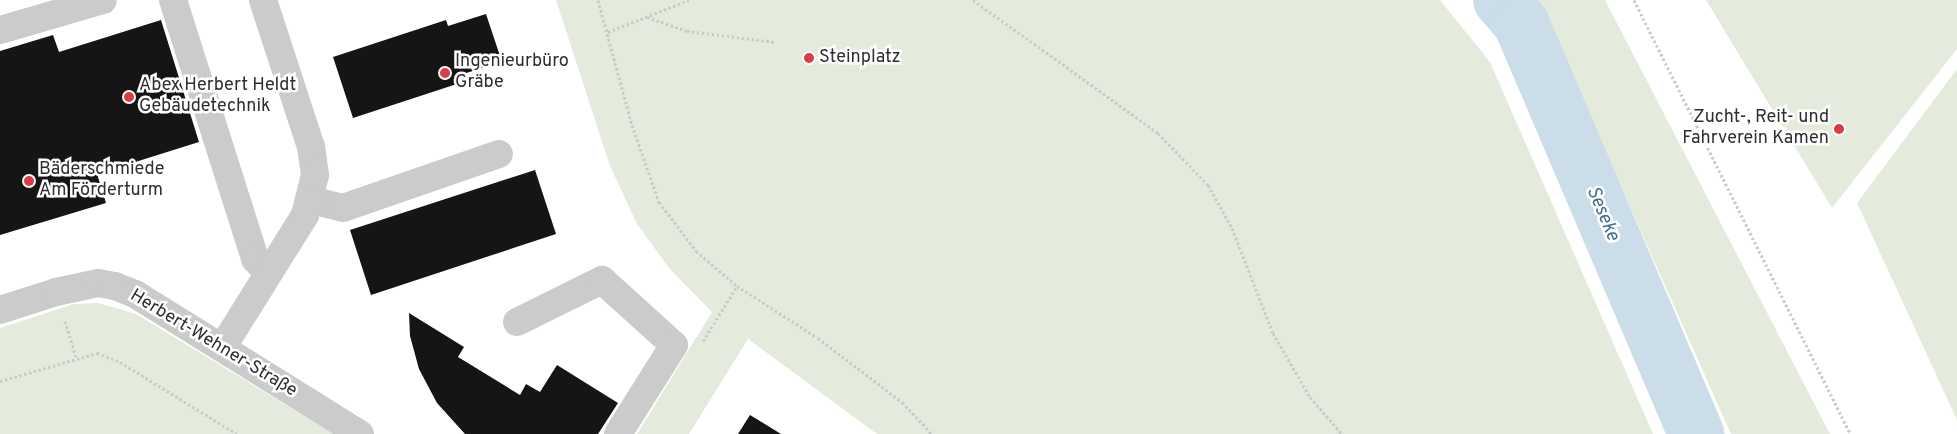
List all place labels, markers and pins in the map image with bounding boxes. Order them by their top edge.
place label: Steinplatz [819,47,901,69]
place label: Ingenieurbüro Gräbe [455,52,569,94]
marker: Steinplatz [803,52,815,64]
marker: Ingenieurbüro Gräbe [439,67,451,79]
place label: Abex Herbert Heldt Gebäudetechnik [139,76,296,118]
marker: Abex Herbert Heldt Gebäudetechnik [123,91,135,103]
place label: Zucht-, Reit- und Fahrverein Kamen [1682,108,1829,150]
marker: Zucht-, Reit- und Fahrverein Kamen [1833,123,1845,135]
place label: Bäderschmiede Am Förderturm [39,160,164,202]
marker: Bäderschmiede Am Förderturm [23,175,35,187]

